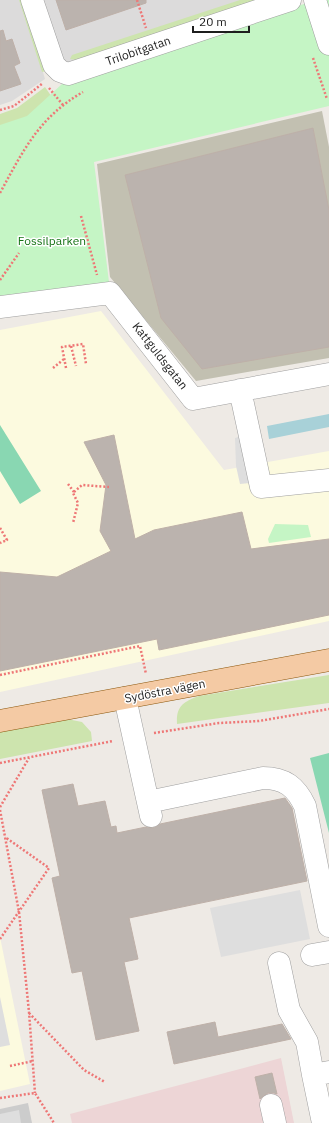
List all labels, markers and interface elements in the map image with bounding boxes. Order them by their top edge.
scale bar [193,8,249,34]
text: 20 m [199,14,227,29]
street label: Trilobitgatan [103,32,172,69]
park label: Fossilparken [18,233,86,248]
street label: Kattguldsgatan [129,319,191,392]
street label: Sydöstra vägen [123,675,207,706]

